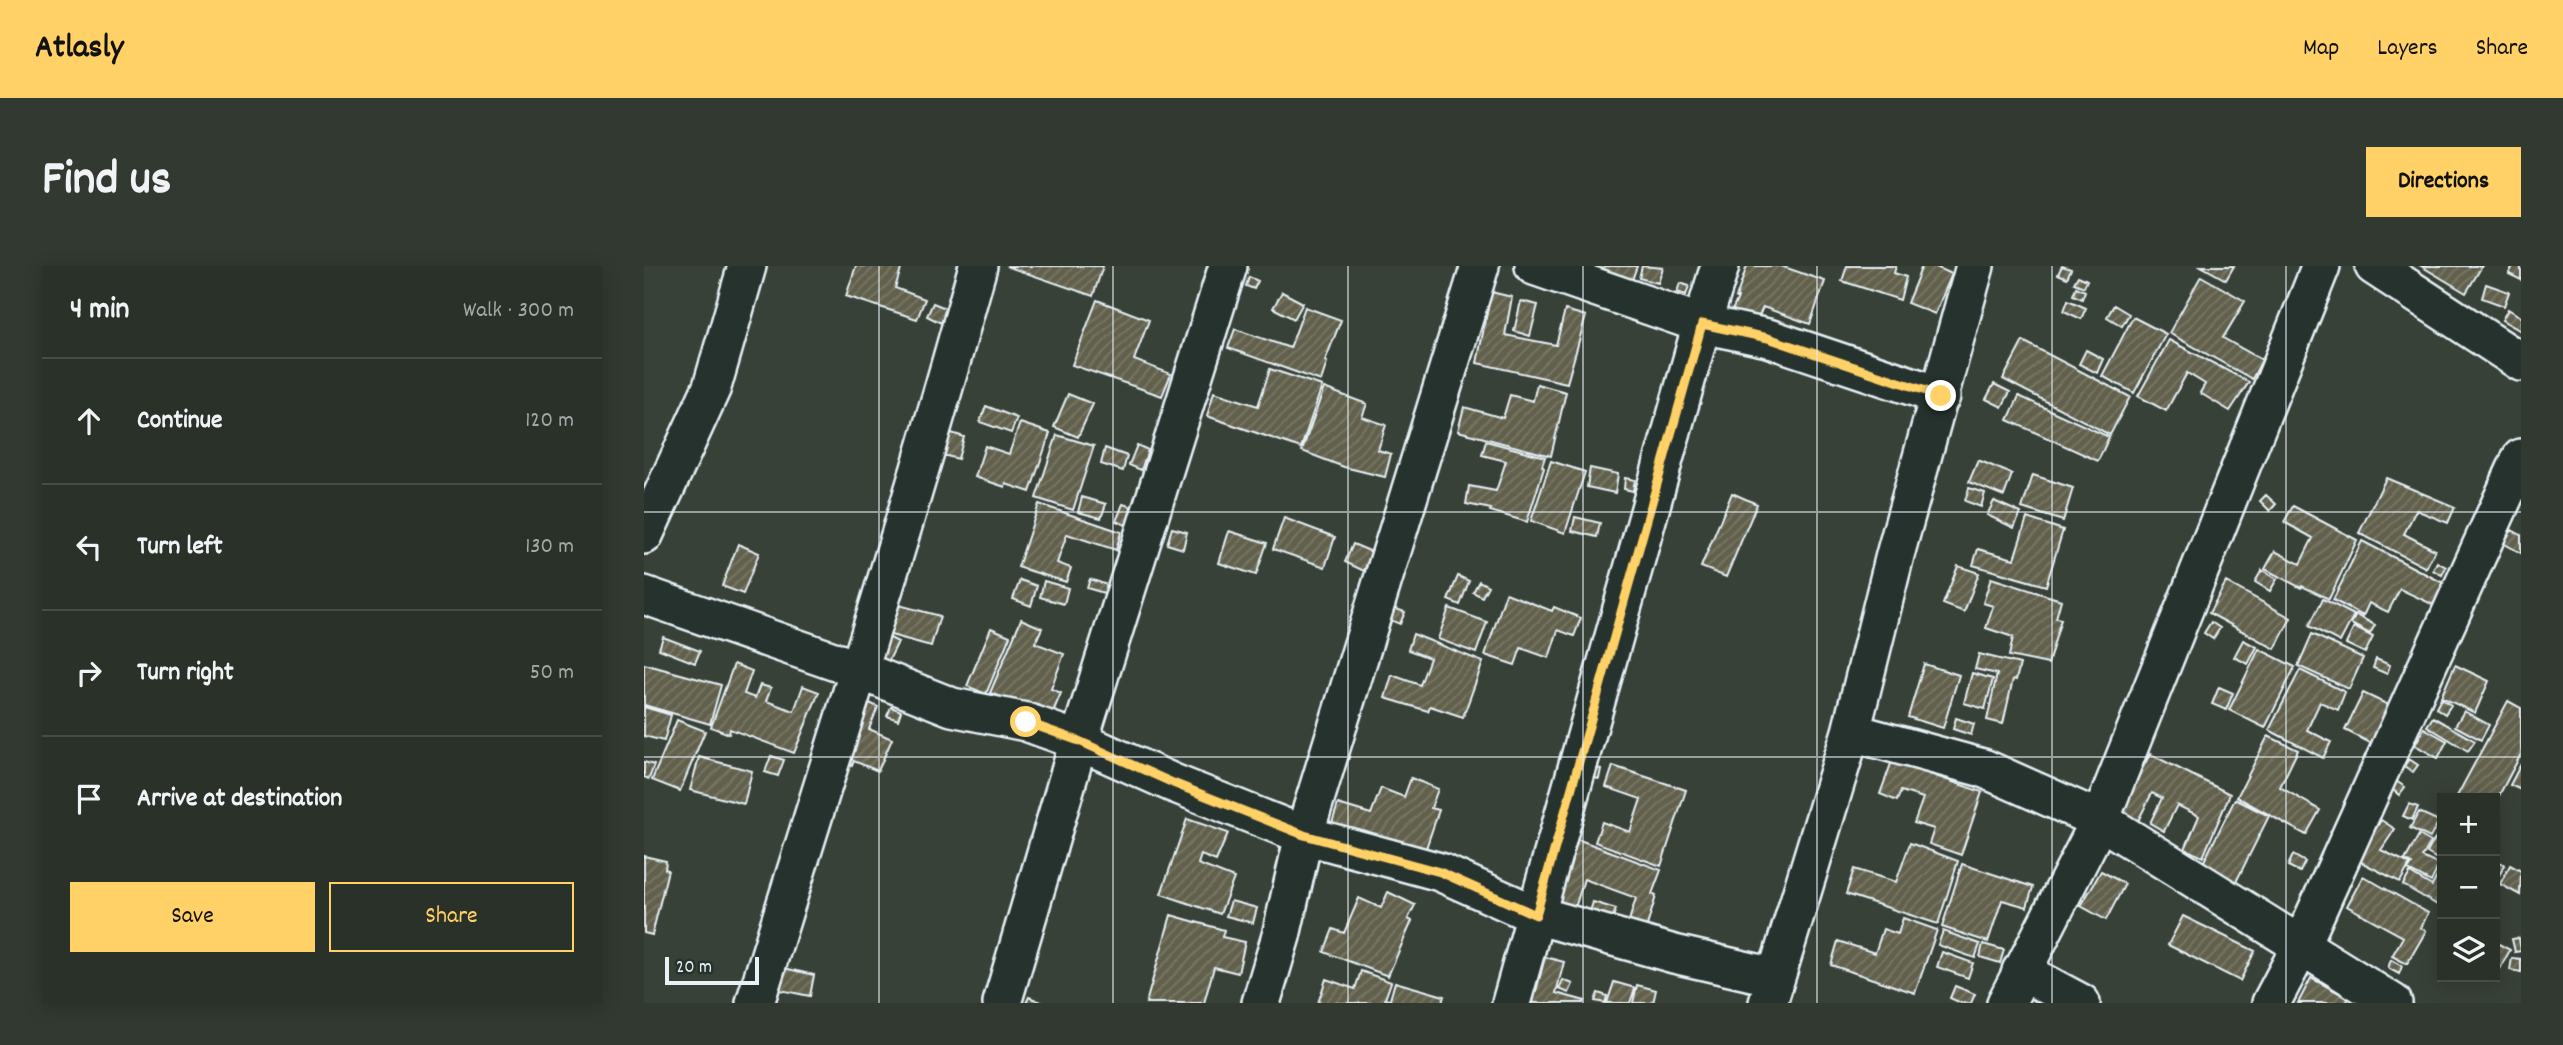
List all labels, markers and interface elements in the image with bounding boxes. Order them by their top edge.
text: Atlasly [35,26,124,73]
text: Map [2303,32,2339,66]
text: Layers [2377,32,2438,66]
text: Share [2476,32,2528,66]
text: Find us [42,147,171,217]
button: Directions [2366,147,2521,217]
text: 4 min [70,290,129,333]
text: Walk · 300 m [463,295,574,328]
route end [1925,380,1956,411]
icon: ahead [70,402,108,440]
text: Continue [137,403,222,440]
text: 120 m [525,405,574,438]
icon: left [70,528,108,566]
text: Turn left [137,529,223,566]
text: 130 m [525,531,574,564]
icon: right [70,654,108,692]
text: Turn right [137,655,234,692]
text: 50 m [530,657,574,690]
route start [1010,706,1041,737]
icon: arrive [70,780,108,818]
text: Arrive at destination [137,781,342,818]
map controls [2437,793,2500,982]
button: + [2437,793,2500,856]
button: − [2437,856,2500,919]
button: Save [70,882,315,952]
button: Share [329,882,574,952]
button: layers [2437,919,2500,982]
scale bar [665,954,760,986]
text: 20 m [676,955,712,982]

